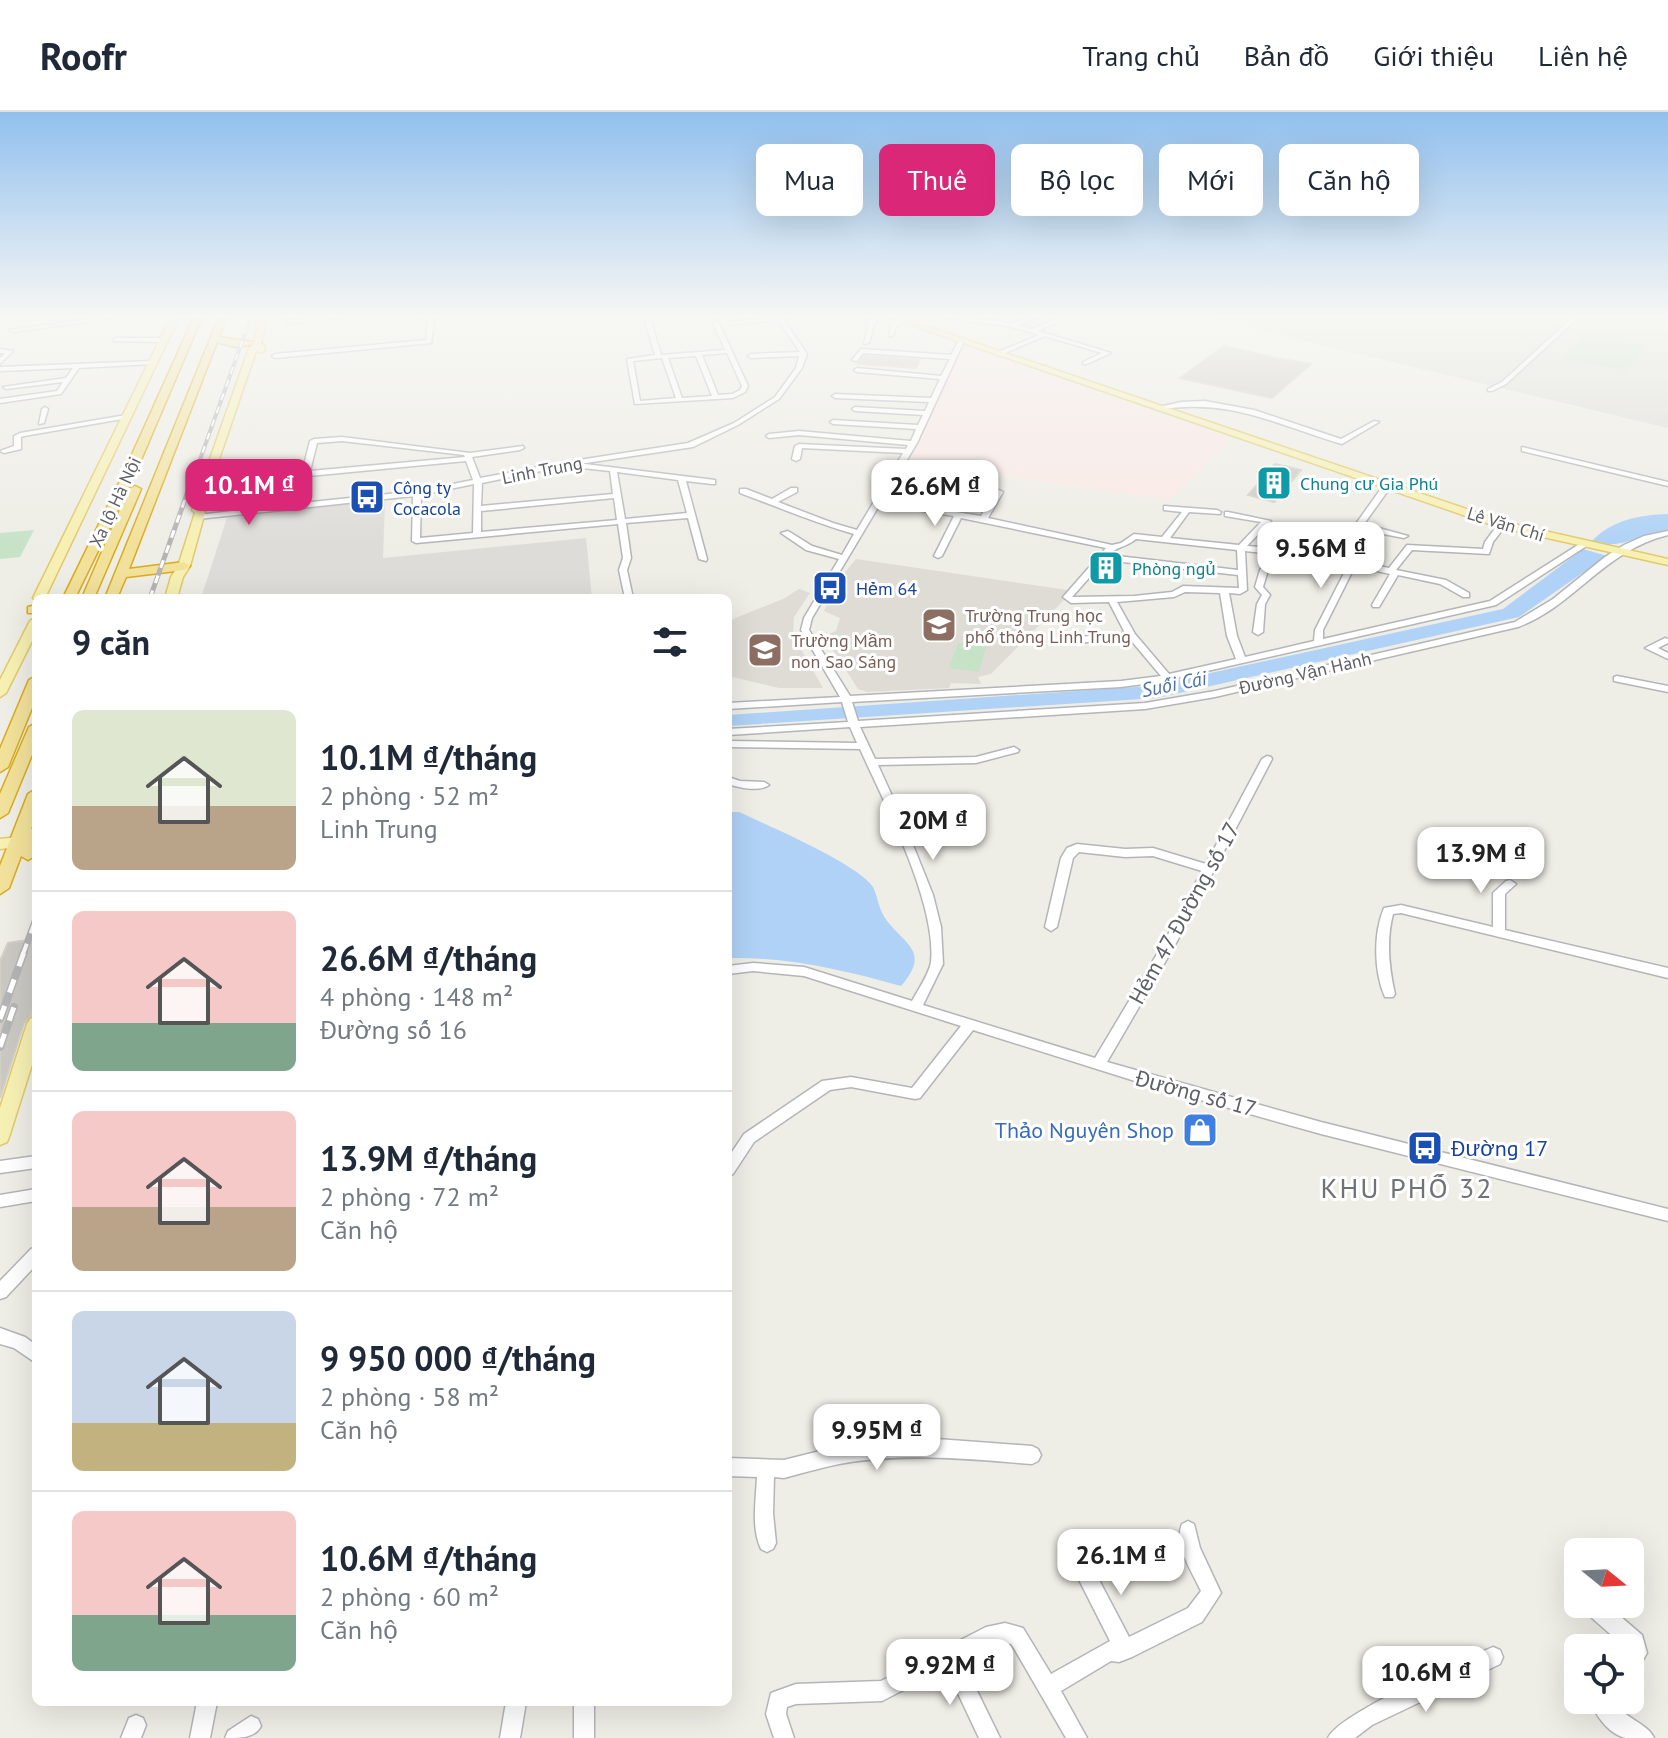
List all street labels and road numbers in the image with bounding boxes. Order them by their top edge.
street label: Linh Trung [500,451,584,489]
street label: Xa lộ Hà Nội [84,453,146,551]
street label: Lê Văn Chí [1465,501,1548,547]
street label: Đường Vận Hành [1236,647,1373,700]
street label: Hẻm 47 Đường số 17 [1122,817,1246,1009]
street label: Đường số 17 [1131,1063,1260,1123]

